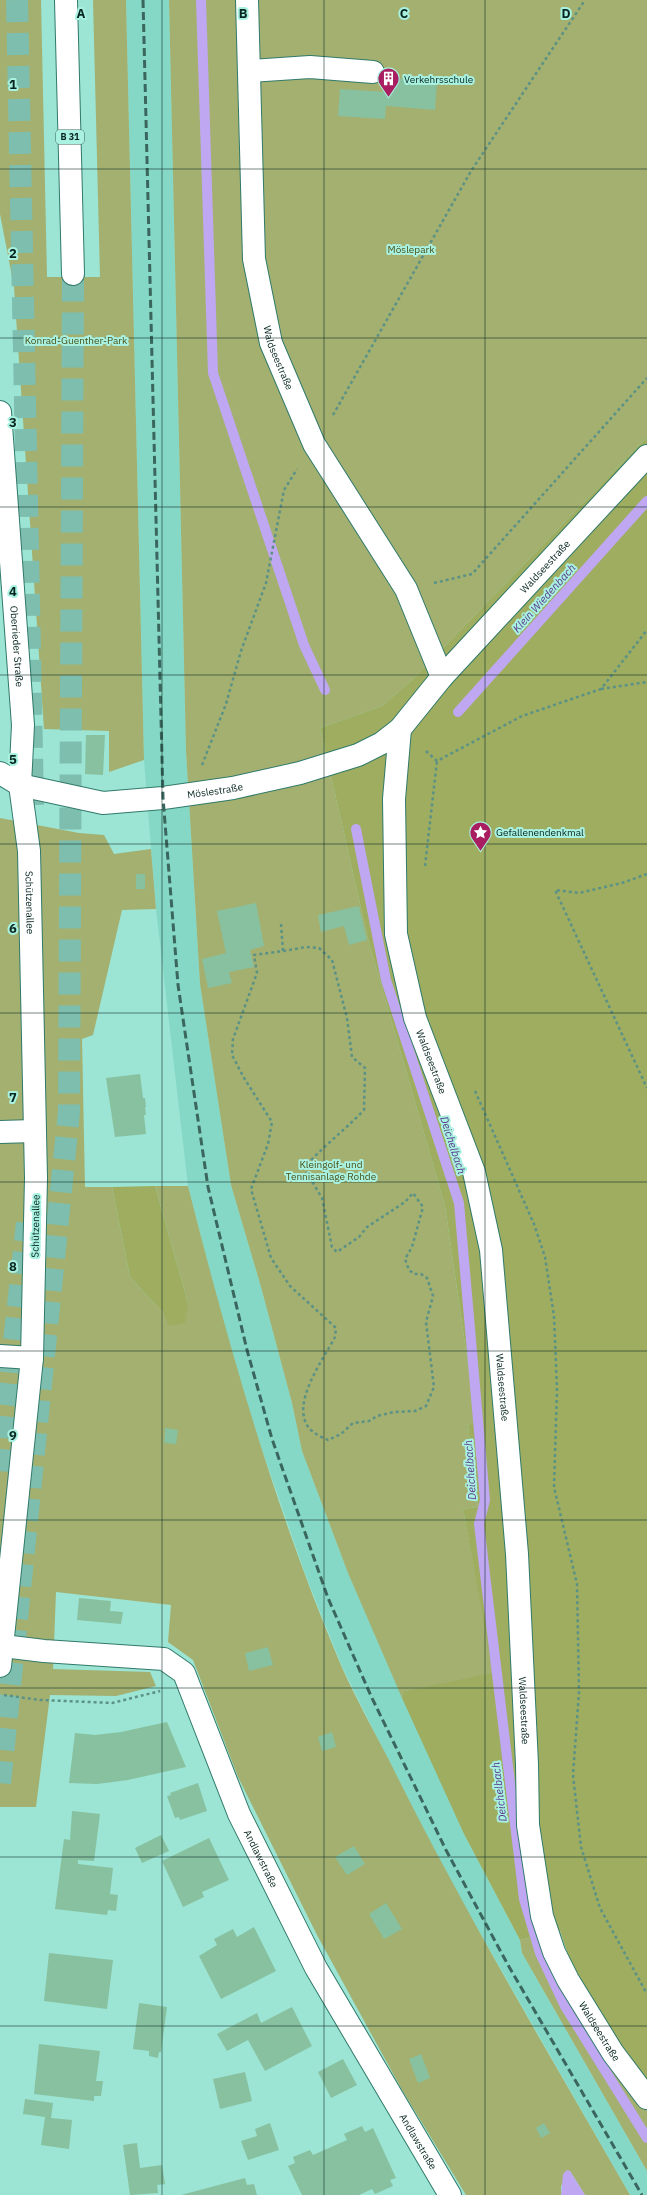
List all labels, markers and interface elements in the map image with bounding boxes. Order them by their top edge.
text: A [77,5,86,22]
text: B [239,5,248,22]
text: C [400,5,409,22]
text: D [561,5,571,22]
building icon: Verkehrsschule [375,66,401,99]
place label: Verkehrsschule [404,73,474,86]
text: 1 [9,76,17,93]
road number: B 31 [56,130,84,144]
park label: Möslepark [388,243,435,256]
text: 2 [9,245,17,262]
street label: Waldseestraße [261,324,296,392]
park label: Konrad-Guenther-Park [25,334,128,347]
text: 3 [9,414,17,431]
street label: Waldseestraße [517,537,573,596]
water label: Klein Wiedenbach [510,561,578,635]
text: 4 [9,583,17,600]
street label: Oberrieder Straße [7,605,26,688]
text: 5 [9,751,17,768]
street label: Möslestraße [186,780,245,801]
place icon: Gefallenendenkmal [468,819,494,852]
place label: Gefallenendenkmal [496,826,584,839]
street label: Schützenallee [22,871,37,935]
text: 6 [9,920,17,937]
street label: Waldseestraße [413,1028,450,1096]
text: 7 [9,1089,17,1106]
water label: Deichelbach [437,1114,469,1176]
park label: Kleingolf- und Tennisanlage Rohde [286,1158,377,1183]
street label: Schützenallee [28,1194,43,1258]
text: 8 [9,1258,17,1275]
street label: Waldseestraße [493,1353,512,1422]
text: 9 [9,1427,17,1444]
water label: Deichelbach [461,1440,479,1500]
street label: Waldseestraße [516,1676,532,1745]
water label: Deichelbach [488,1761,510,1823]
street label: Andlawstraße [241,1828,281,1890]
street label: Waldseestraße [576,1999,623,2064]
street label: Andlawstraße [396,2111,440,2173]

